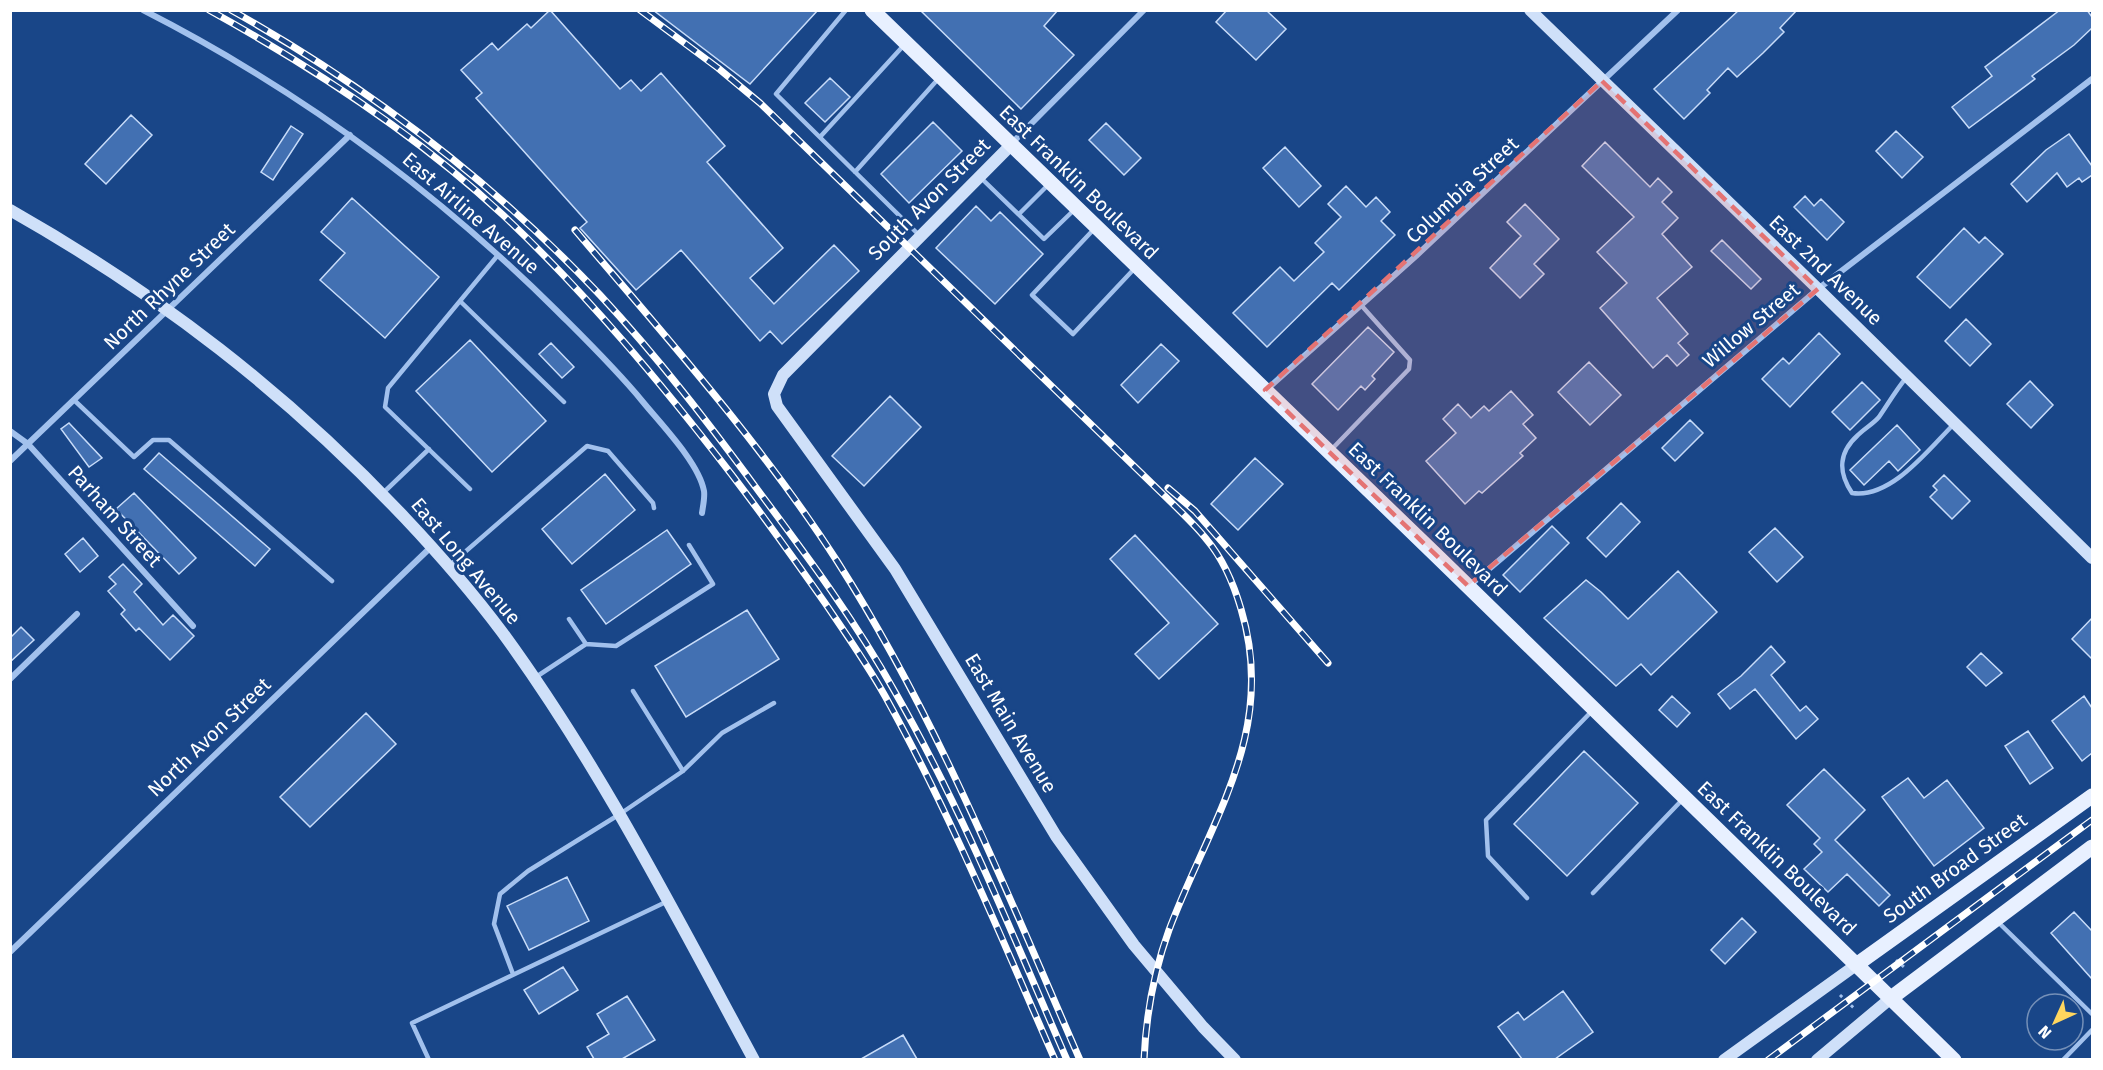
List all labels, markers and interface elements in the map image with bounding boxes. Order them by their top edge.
street label: East Franklin Boulevard [994,100,1164,264]
street label: Columbia Street [1401,131,1524,248]
street label: South Avon Street [863,132,996,265]
street label: East Airline Avenue [398,147,544,279]
street label: East 2nd Avenue [1764,210,1888,330]
street label: North Rhyne Street [98,217,240,355]
street label: Willow Street [1698,277,1805,373]
street label: East Franklin Boulevard [1343,437,1513,601]
street label: Parham Street [63,460,167,572]
street label: East Long Avenue [406,493,526,629]
street label: East Main Avenue [960,649,1062,797]
street label: North Avon Street [143,672,276,802]
street label: East Franklin Boulevard [1692,776,1862,940]
street label: South Broad Street [1879,807,2032,928]
north arrow [2025,992,2085,1052]
text: N [2034,1022,2055,1043]

